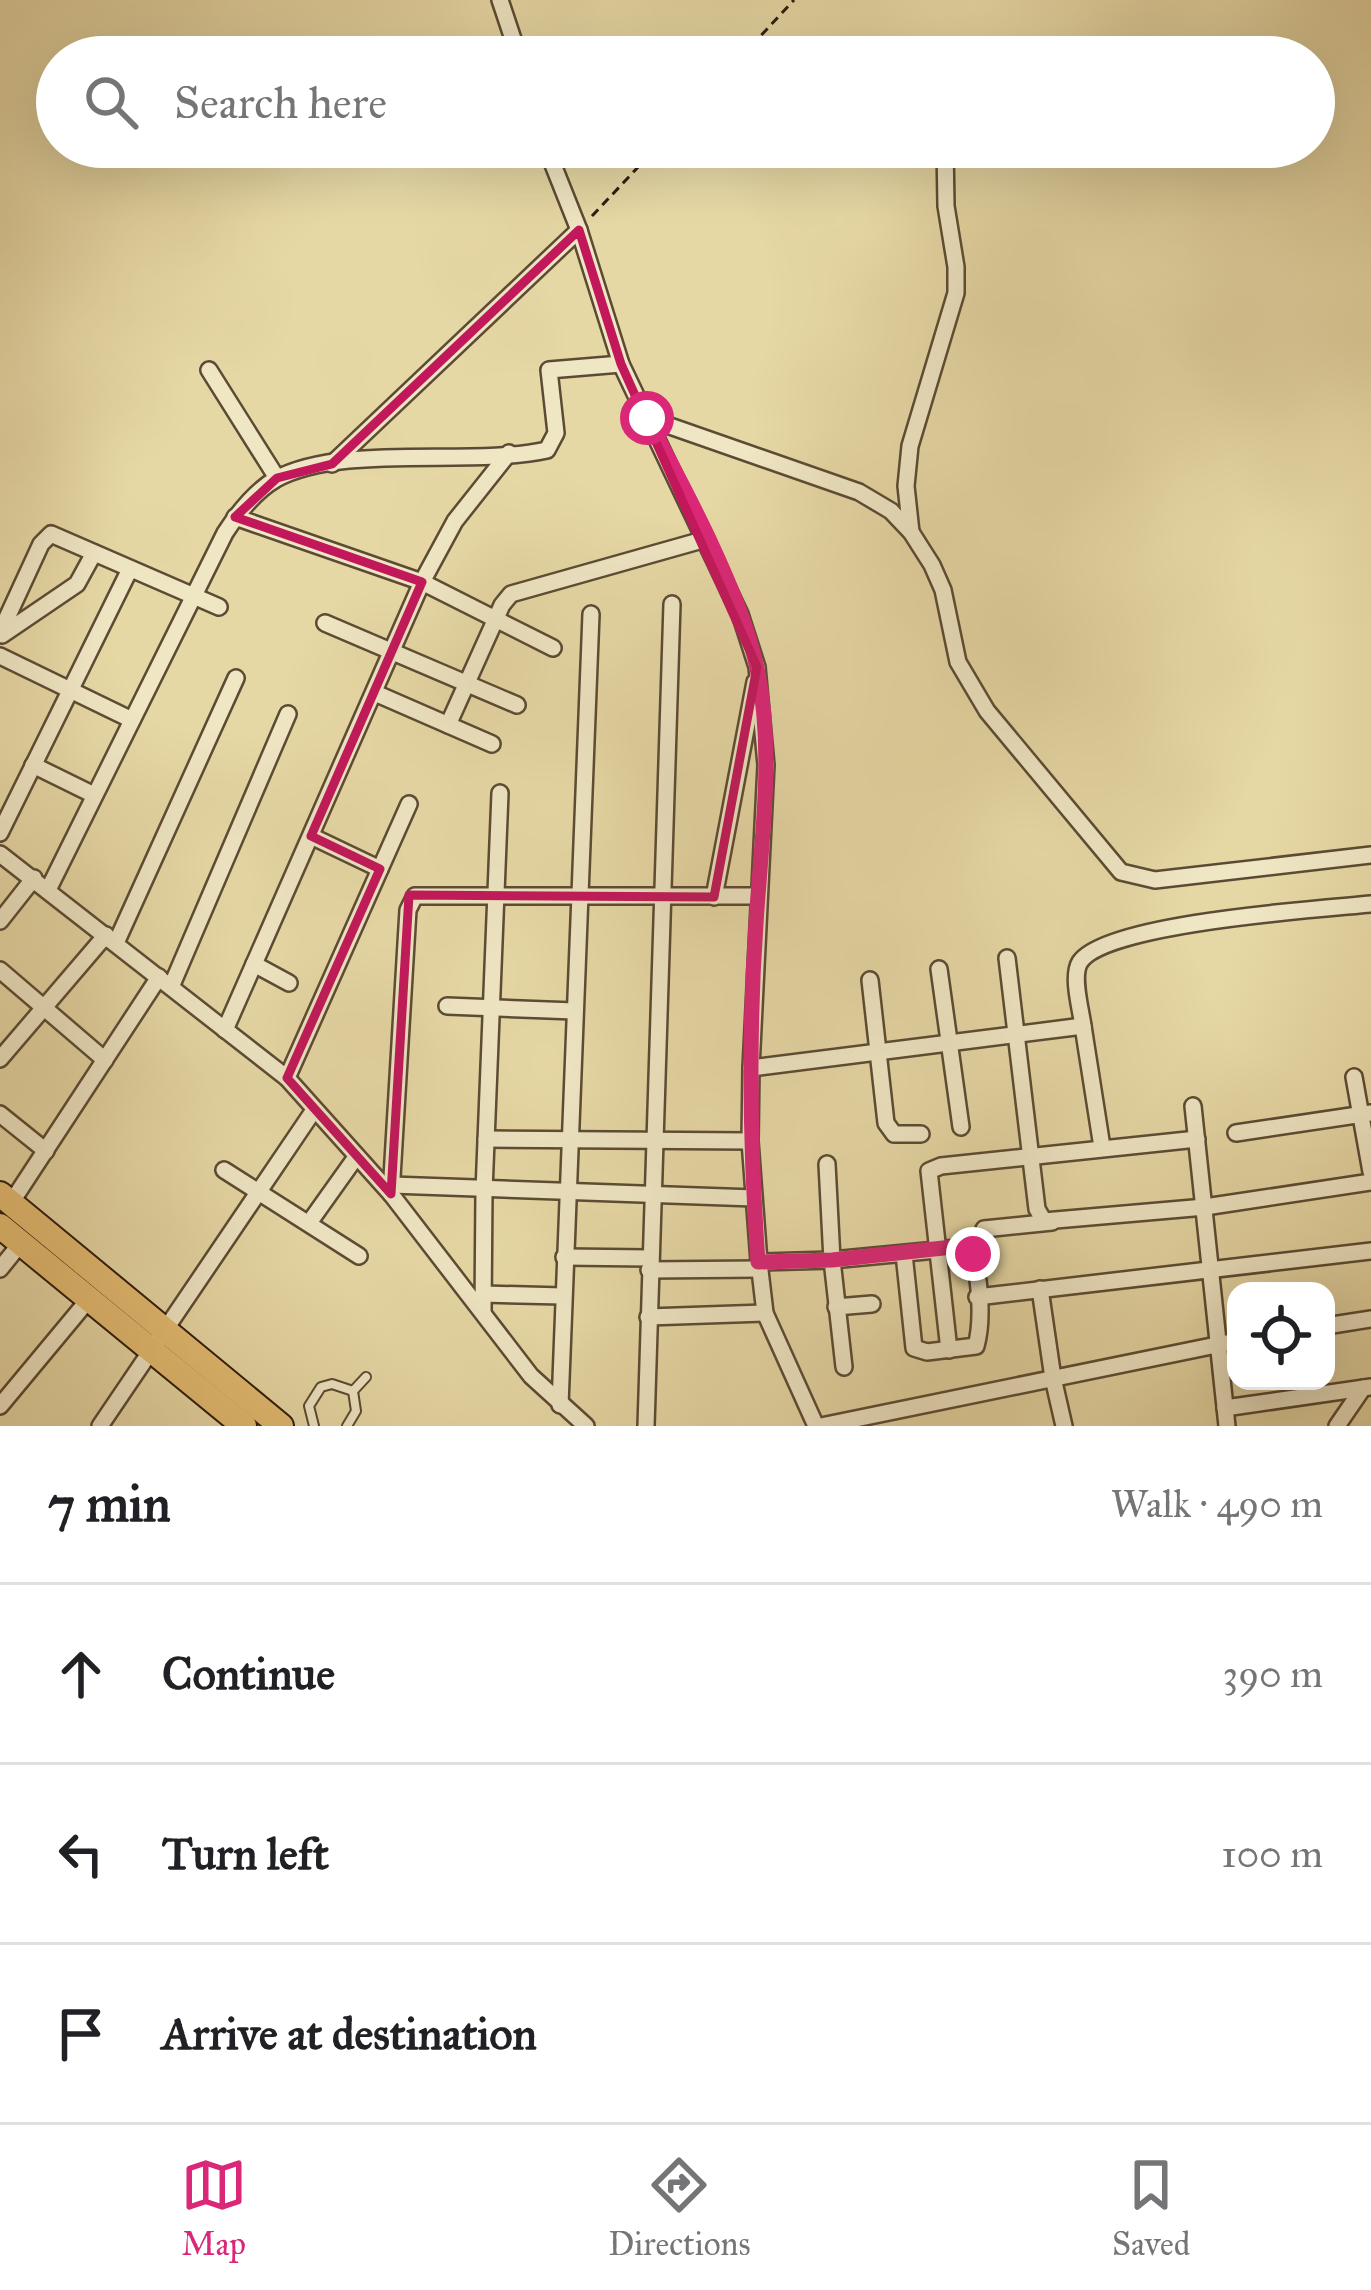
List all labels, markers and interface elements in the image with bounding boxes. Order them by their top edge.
search box [36,36,1335,168]
icon: search [78,69,144,135]
text: Search here [174,75,387,130]
route start [620,391,674,445]
route end [946,1227,1000,1281]
map controls [1227,1282,1335,1390]
button: locate [1227,1282,1335,1390]
text: 7 min [48,1473,171,1535]
text: Walk · 490 m [1111,1480,1323,1528]
icon: ahead [48,1641,114,1707]
text: Continue [162,1646,335,1701]
text: 390 m [1223,1650,1323,1698]
icon: left [48,1821,114,1887]
text: Turn left [162,1826,329,1881]
text: 100 m [1221,1830,1323,1878]
icon: arrive [48,2001,114,2067]
text: Arrive at destination [162,2006,537,2061]
tab: Map [181,2152,247,2264]
tab: Directions [608,2152,750,2264]
tab: Saved [1112,2152,1190,2264]

